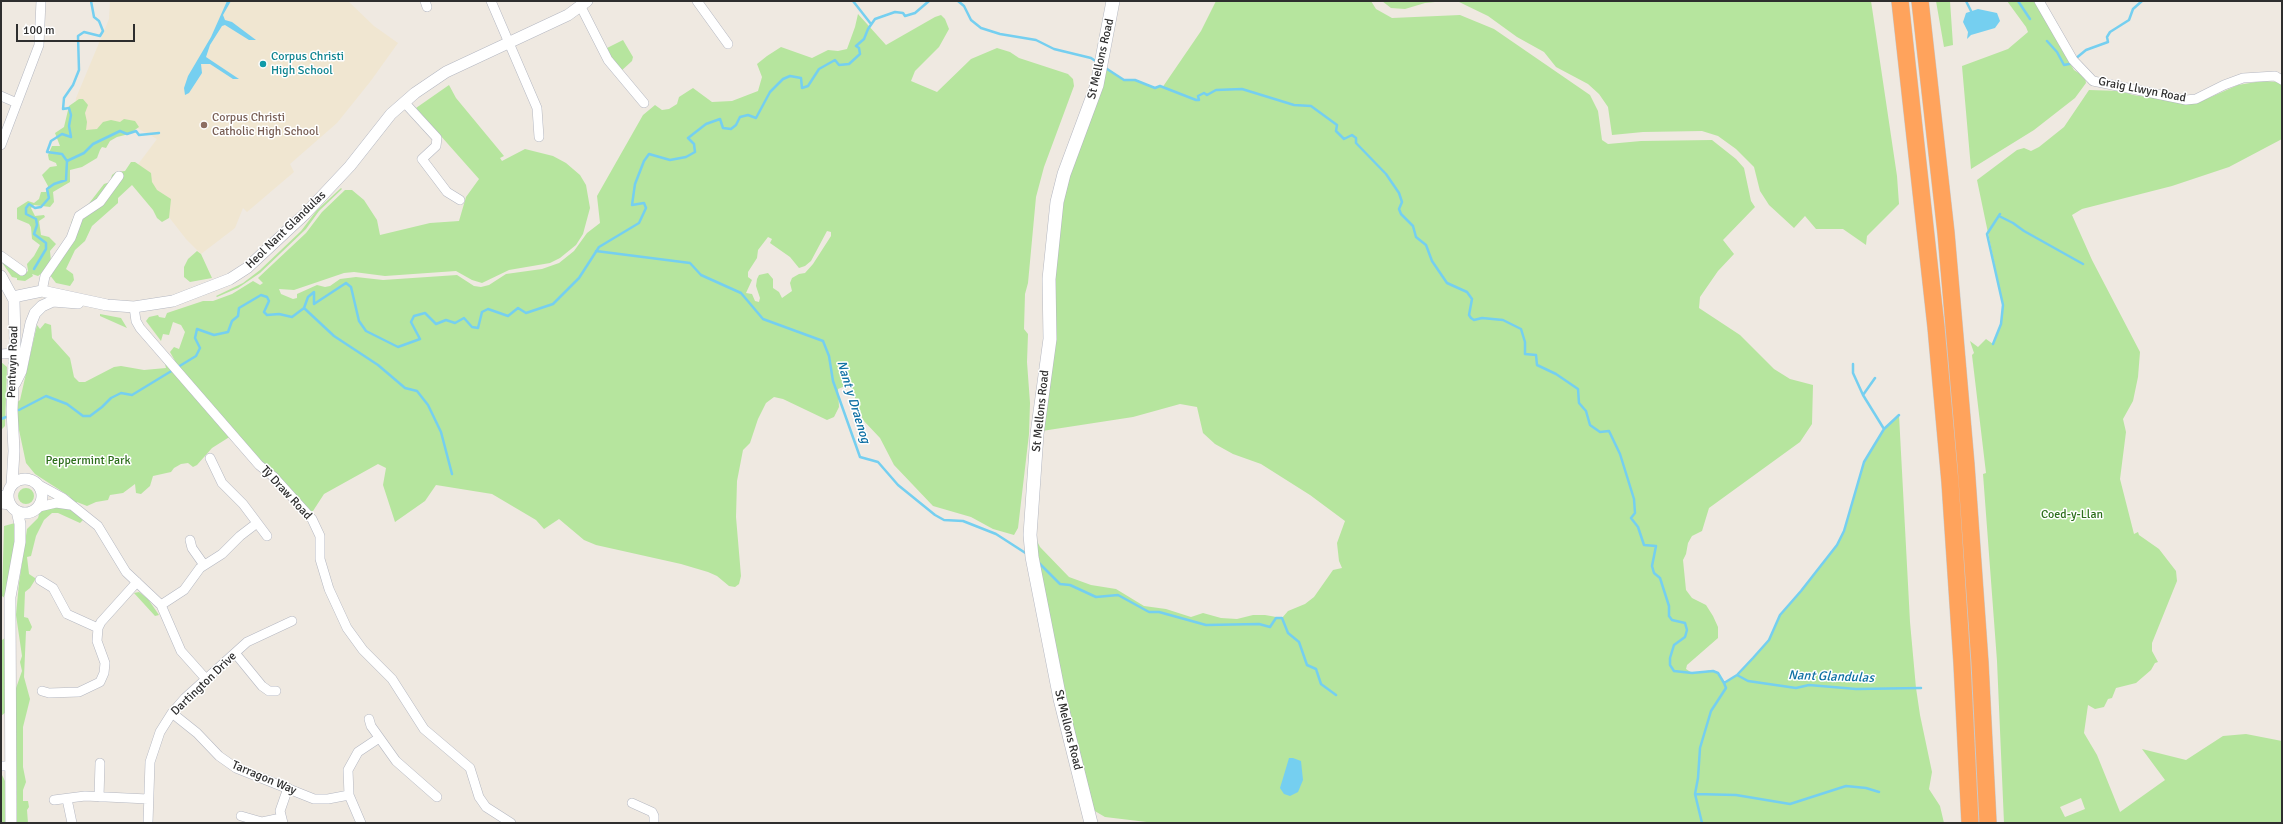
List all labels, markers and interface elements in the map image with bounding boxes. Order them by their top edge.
scale bar [18,16,137,42]
street label: St Mellons Road [1085,17,1117,101]
text: 100 m [23,23,55,38]
place label: Corpus Christi High School [271,50,344,78]
marker: Corpus Christi High School [258,59,268,69]
street label: Graig Llwyn Road [2097,74,2187,106]
place label: Corpus Christi Catholic High School [212,111,319,139]
marker: Corpus Christi Catholic High School [199,120,209,130]
street label: Heol Nant Glandulas [243,188,329,272]
street label: Pentwyn Road [5,326,21,398]
water label: Nant y Draenog [833,359,873,445]
street label: St Mellons Road [1030,369,1052,453]
park label: Peppermint Park [46,454,130,468]
street label: Tŷ Draw Road [257,463,315,523]
park label: Coed-y-Llan [2041,508,2103,522]
street label: Dartington Drive [168,649,240,719]
water label: Nant Glandulas [1788,668,1874,686]
street label: St Mellons Road [1051,688,1085,772]
street label: Tarragon Way [229,758,299,798]

